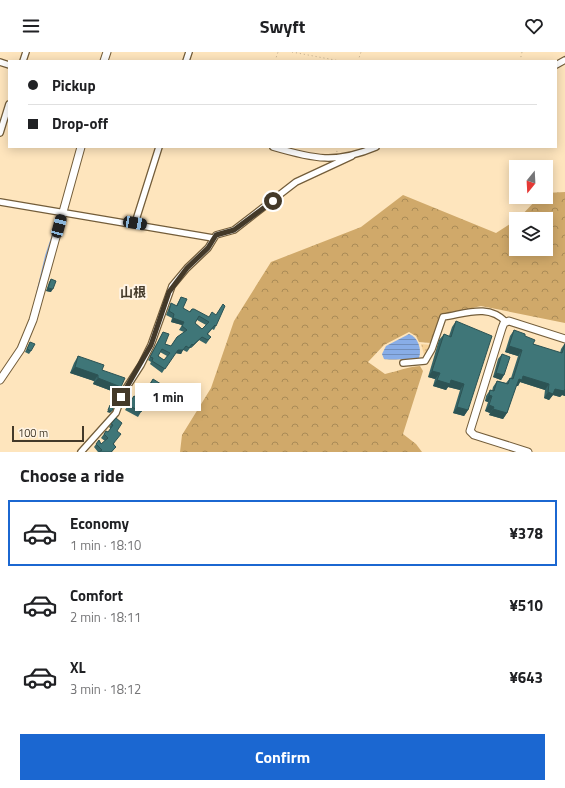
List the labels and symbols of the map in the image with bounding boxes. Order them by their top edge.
north arrow [509,160,553,204]
route start [264,192,282,210]
car [50,213,68,239]
car [122,215,148,231]
district label: 山根 [120,282,146,302]
callout: 1 min [135,383,201,411]
route end [112,388,130,406]
scale bar [12,424,84,443]

